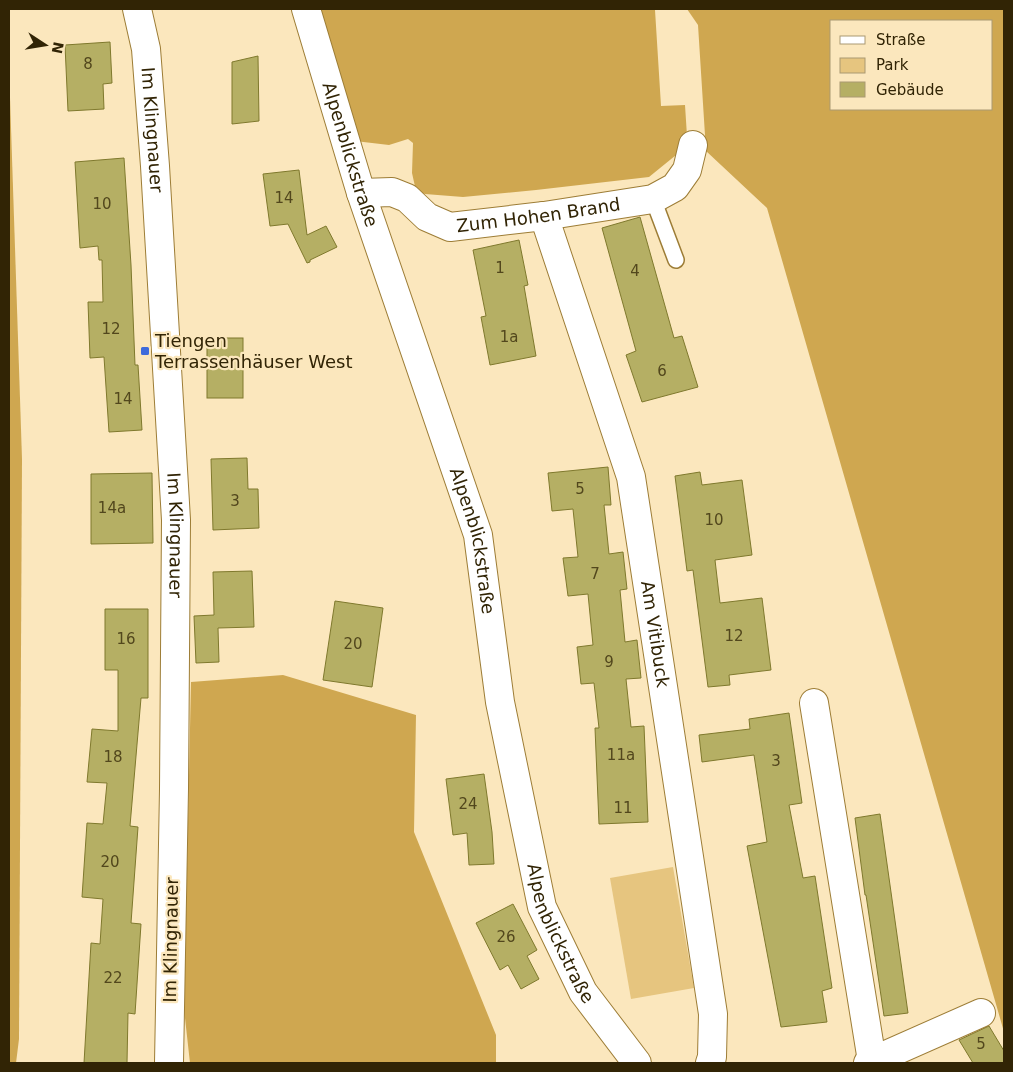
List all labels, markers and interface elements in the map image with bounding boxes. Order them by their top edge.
north arrow [20,20,70,70]
legend [830,20,993,110]
text: Straße [876,31,925,49]
text: N [49,40,67,55]
house number: 8 [83,55,93,73]
text: Park [876,56,909,74]
street label: Im Klingnauer [137,66,168,194]
street label: Alpenblickstraße [318,79,383,230]
text: Gebäude [876,81,944,99]
house number: 14 [274,189,294,207]
street label: Zum Hohen Brand [455,193,622,236]
house number: 10 [92,195,112,213]
house number: 1 [495,259,505,277]
house number: 4 [630,262,640,280]
house number: 12 [101,320,121,338]
house number: 1a [500,328,518,346]
place label: Tiengen Terrassenhäuser West [154,330,352,372]
marker: Tiengen Terrassenhäuser West [139,345,151,357]
house number: 6 [657,362,667,380]
house number: 14 [113,390,133,408]
street label: Alpenblickstraße [446,465,499,615]
street label: Im Klingnauer [163,472,187,599]
house number: 5 [575,480,585,498]
house number: 3 [230,492,240,510]
house number: 14a [98,499,126,517]
house number: 10 [704,511,724,529]
house number: 7 [590,565,600,583]
street label: Am Vitibuck [637,579,674,689]
house number: 12 [724,627,744,645]
house number: 16 [116,630,136,648]
house number: 20 [343,635,363,653]
house number: 9 [604,653,614,671]
house number: 11a [607,746,635,764]
house number: 18 [103,748,123,766]
house number: 3 [771,752,781,770]
house number: 24 [458,795,478,813]
house number: 11 [613,799,633,817]
house number: 20 [100,853,120,871]
street label: Alpenblickstraße [523,861,599,1007]
street label: Im Klingnauer [159,876,182,1003]
house number: 26 [496,928,516,946]
house number: 22 [103,969,123,987]
house number: 5 [976,1035,986,1053]

